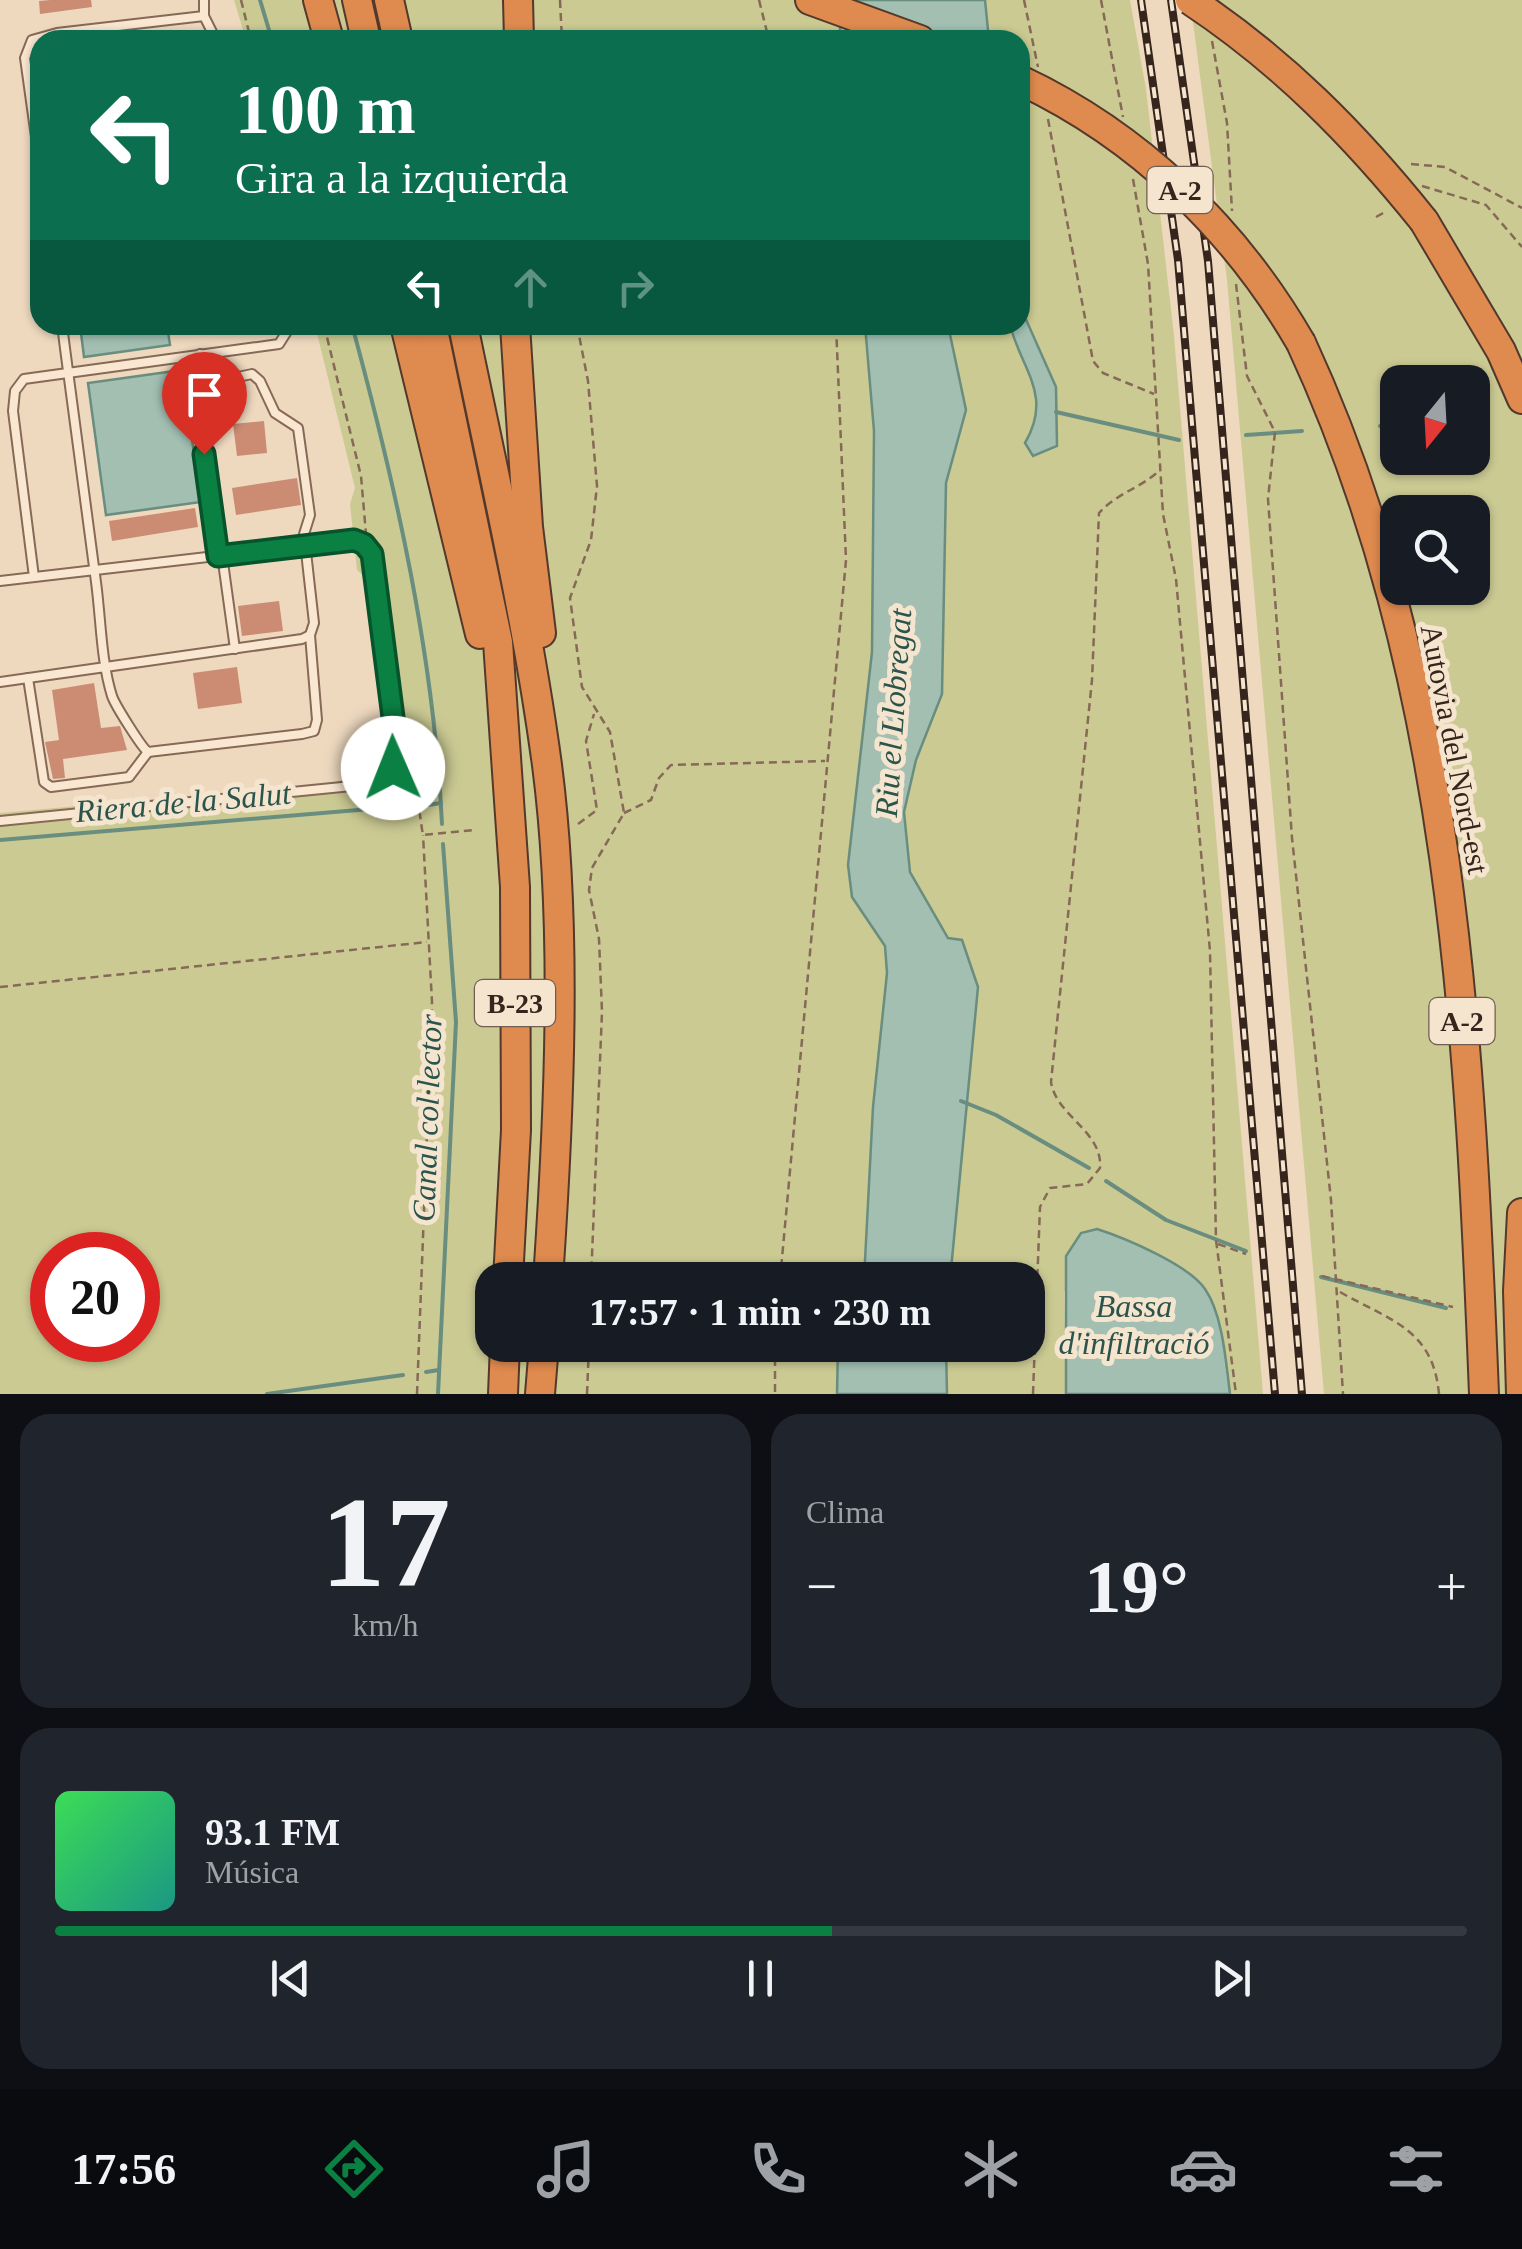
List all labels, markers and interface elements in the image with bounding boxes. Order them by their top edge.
icon: left [70,70,200,200]
text: 100 m [235,71,416,148]
text: Gira a la izquierda [235,153,569,203]
road number: A-2 [1148,167,1212,213]
icon: left [398,260,453,315]
icon: ahead [503,260,558,315]
icon: right [608,260,663,315]
pin [162,352,247,455]
north arrow [1380,365,1490,475]
map controls [1380,365,1490,605]
icon: arrive [177,367,232,422]
button: search [1380,495,1490,605]
water label: Riu el Llobregat [868,607,918,819]
street label: Autovia del Nord-est [1415,622,1495,877]
position arrow [341,716,445,820]
water label: Riera de la Salut [73,775,293,829]
road number: B-23 [475,980,555,1026]
road number: A-2 [1430,998,1494,1044]
water label: Canal col·lector [405,1013,449,1223]
speed limit sign: 20 [30,1232,160,1362]
water label: Bassa d'infiltració [1059,1288,1209,1361]
text: 17:57 · 1 min · 230 m [589,1291,931,1333]
text: 17 [321,1470,451,1614]
text: Clima [806,1494,884,1530]
text: 19° [1084,1545,1189,1628]
text: − [806,1556,837,1617]
text: + [1436,1556,1467,1617]
text: km/h [353,1607,418,1643]
text: 93.1 FM [205,1811,340,1853]
text: Música [205,1854,299,1890]
icon: previous [263,1951,318,2006]
icon: pause [733,1951,788,2006]
icon: next [1204,1951,1259,2006]
icon: directions [319,2134,389,2204]
icon: music [531,2134,601,2204]
icon: phone [743,2134,813,2204]
icon: climate [956,2134,1026,2204]
icon: car [1168,2134,1238,2204]
icon: filters [1381,2134,1451,2204]
text: 17:56 [71,2144,176,2194]

